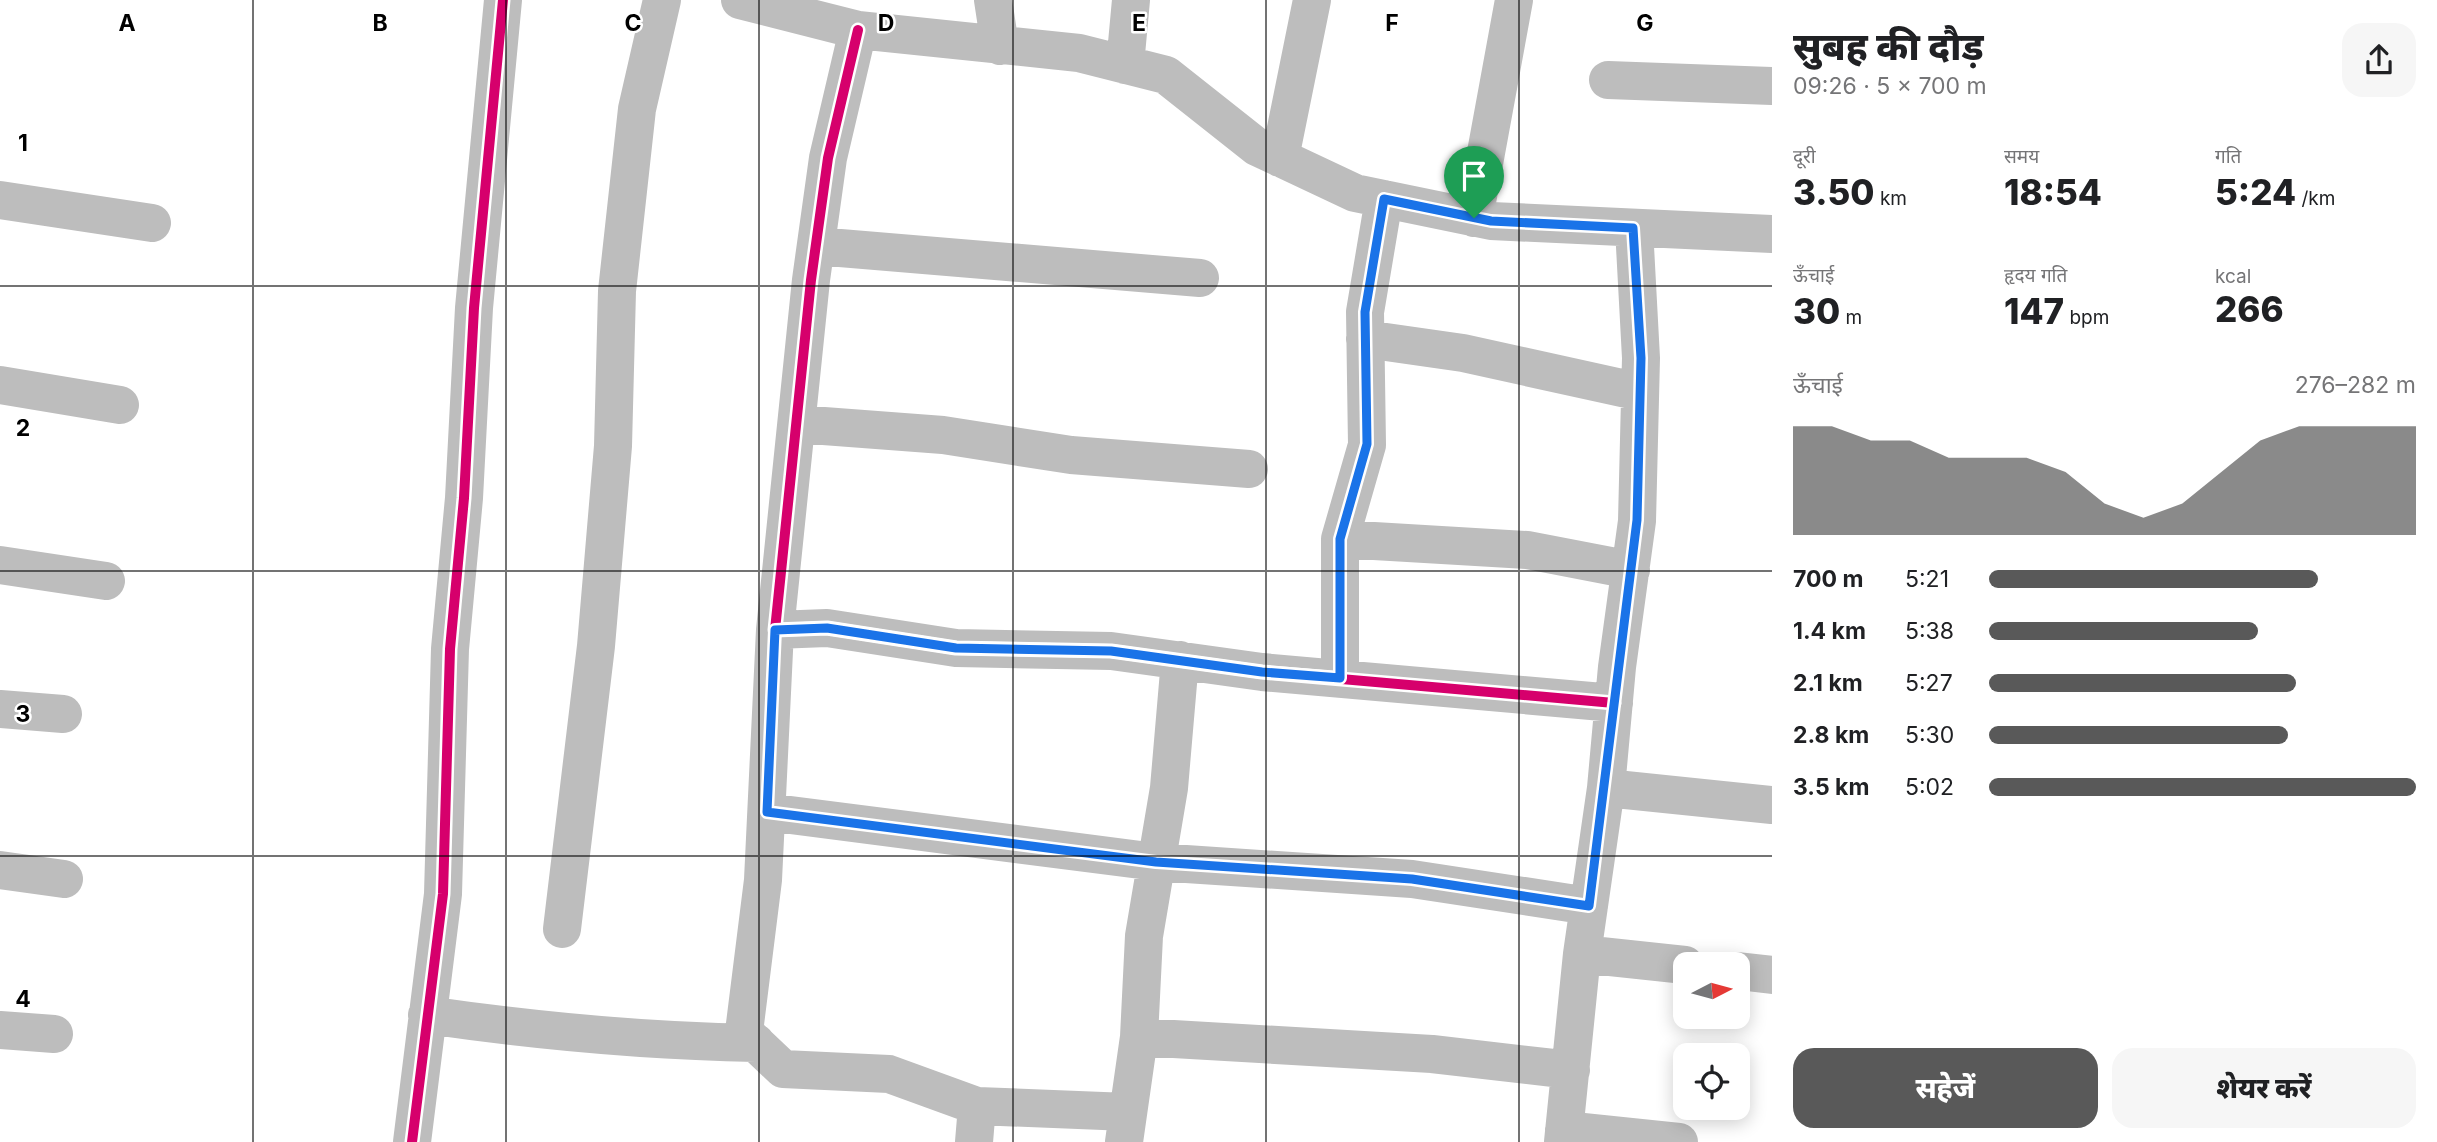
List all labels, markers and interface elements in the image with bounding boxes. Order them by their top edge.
text: A [118,9,136,37]
text: B [372,9,388,37]
text: C [624,9,642,37]
text: D [878,9,894,37]
text: E [1132,9,1146,37]
text: F [1385,9,1399,37]
text: G [1636,9,1654,37]
text: सुबह की दौड़ [1793,23,1984,69]
button: share [2342,23,2416,97]
text: 09:26 · 5 × 700 m [1793,72,1987,100]
text: 1 [18,129,28,157]
text: दूरी [1793,145,1816,168]
text: समय [2004,145,2039,168]
text: गति [2215,145,2241,168]
pin [1444,146,1504,218]
icon: arrive [1455,157,1493,195]
text: 3.50 [1793,171,1875,213]
text: 18:54 [2004,171,2102,213]
text: 5:24 [2215,171,2296,213]
text: km [1875,187,1907,210]
text: /km [2296,187,2335,210]
text: ऊँचाई [1793,264,1834,287]
text: हृदय गति [2004,264,2067,287]
text: kcal [2215,265,2251,288]
text: 266 [2215,288,2284,330]
text: 30 [1793,290,1840,332]
text: 147 [2004,290,2064,332]
text: m [1840,306,1862,329]
text: bpm [2064,306,2109,329]
text: ऊँचाई [1793,371,1843,399]
text: 276–282 m [2295,371,2416,399]
text: 2 [16,414,30,442]
text: 700 m [1793,565,1863,593]
text: 5:21 [1905,565,1949,593]
text: 1.4 km [1793,617,1866,645]
text: 5:38 [1905,617,1954,645]
text: 2.1 km [1793,669,1863,697]
text: 5:27 [1905,669,1953,697]
text: 3 [16,700,30,728]
text: 2.8 km [1793,721,1869,749]
text: 5:30 [1905,721,1954,749]
text: 3.5 km [1793,773,1869,801]
text: 5:02 [1905,773,1954,801]
north arrow [1673,952,1750,1029]
map controls [1673,952,1750,1120]
text: 4 [15,985,31,1013]
button: locate [1673,1043,1750,1120]
button: सहेजें [1793,1048,2098,1128]
button: शेयर करें [2112,1048,2416,1128]

